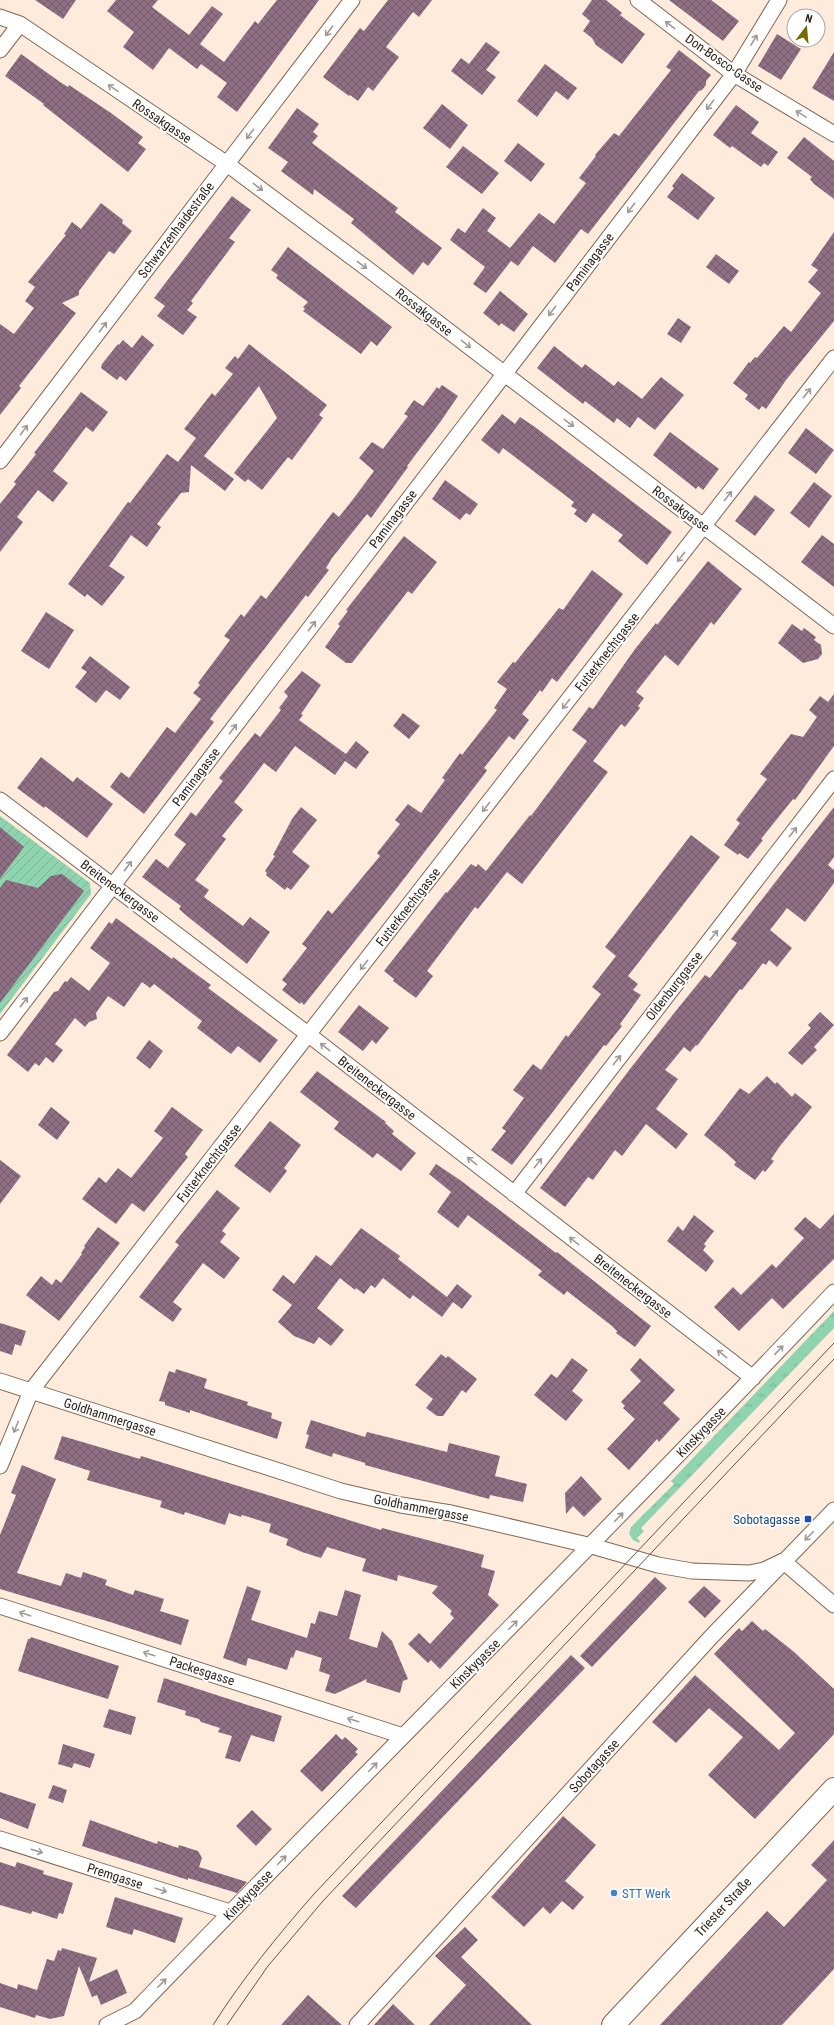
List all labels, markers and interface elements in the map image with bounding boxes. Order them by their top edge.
north arrow [786,8,826,48]
text: N [804,12,814,26]
one-way arrow [665,21,676,29]
one-way arrow [324,25,333,36]
street label: Don-Bosco-Gasse [683,31,765,95]
one-way arrow [751,34,759,46]
one-way arrow [107,83,119,91]
street label: Rossakgasse [130,96,194,146]
one-way arrow [706,99,715,110]
one-way arrow [795,109,807,117]
one-way arrow [245,129,254,140]
street label: Schwarzenhaidestraße [135,179,217,281]
one-way arrow [252,183,263,192]
one-way arrow [627,202,636,213]
street label: Paminagasse [563,230,617,294]
one-way arrow [357,261,368,269]
street label: Rossakgasse [393,285,455,339]
one-way arrow [548,306,556,317]
one-way arrow [98,321,107,332]
one-way arrow [460,340,471,348]
one-way arrow [803,387,812,398]
one-way arrow [563,419,574,427]
one-way arrow [19,424,28,435]
street label: Rossakgasse [649,483,713,535]
street label: Paminagasse [366,487,420,551]
one-way arrow [724,490,733,501]
one-way arrow [676,552,685,563]
street label: Futterknechtgasse [572,610,642,694]
one-way arrow [308,620,316,631]
one-way arrow [562,699,571,710]
one-way arrow [229,724,237,735]
street label: Paminagasse [169,745,223,809]
one-way arrow [482,801,491,812]
one-way arrow [789,827,797,838]
street label: Breiteneckergasse [78,857,162,925]
one-way arrow [124,860,133,871]
street label: Futterknechtgasse [373,865,443,949]
one-way arrow [709,930,718,941]
street label: Oldenburggasse [642,949,706,1023]
one-way arrow [359,959,368,970]
one-way arrow [19,997,28,1008]
one-way arrow [319,1043,330,1051]
street label: Breiteneckergasse [335,1053,419,1123]
one-way arrow [613,1055,622,1066]
street label: Futterknechtgasse [174,1121,244,1205]
one-way arrow [466,1157,477,1165]
one-way arrow [534,1158,542,1169]
one-way arrow [569,1236,580,1245]
street label: Breiteneckergasse [591,1251,675,1321]
one-way arrow [775,1344,784,1355]
one-way arrow [716,1350,727,1358]
street label: Goldhammergasse [62,1395,158,1439]
street label: Kinskygasse [673,1404,729,1460]
one-way arrow [12,1421,19,1433]
street label: Goldhammergasse [372,1491,470,1525]
one-way arrow [614,1512,623,1522]
place label: Sobotagasse [733,1512,800,1527]
marker: Sobotagasse [803,1514,813,1524]
one-way arrow [804,1531,814,1541]
one-way arrow [19,1610,32,1617]
one-way arrow [508,1620,518,1630]
street label: Kinskygasse [447,1636,503,1692]
one-way arrow [143,1650,156,1657]
street label: Packesgasse [167,1653,237,1689]
one-way arrow [347,1715,359,1723]
street label: Sobotagasse [566,1736,622,1796]
one-way arrow [368,1762,378,1772]
one-way arrow [31,1848,44,1855]
one-way arrow [277,1855,287,1865]
street label: Premgasse [85,1860,145,1892]
street label: Kinskygasse [220,1867,276,1923]
street label: Triester Straße [692,1874,754,1940]
place label: STT Werk [622,1886,671,1901]
one-way arrow [155,1887,167,1895]
marker: STT Werk [609,1888,619,1898]
one-way arrow [157,1978,167,1988]

